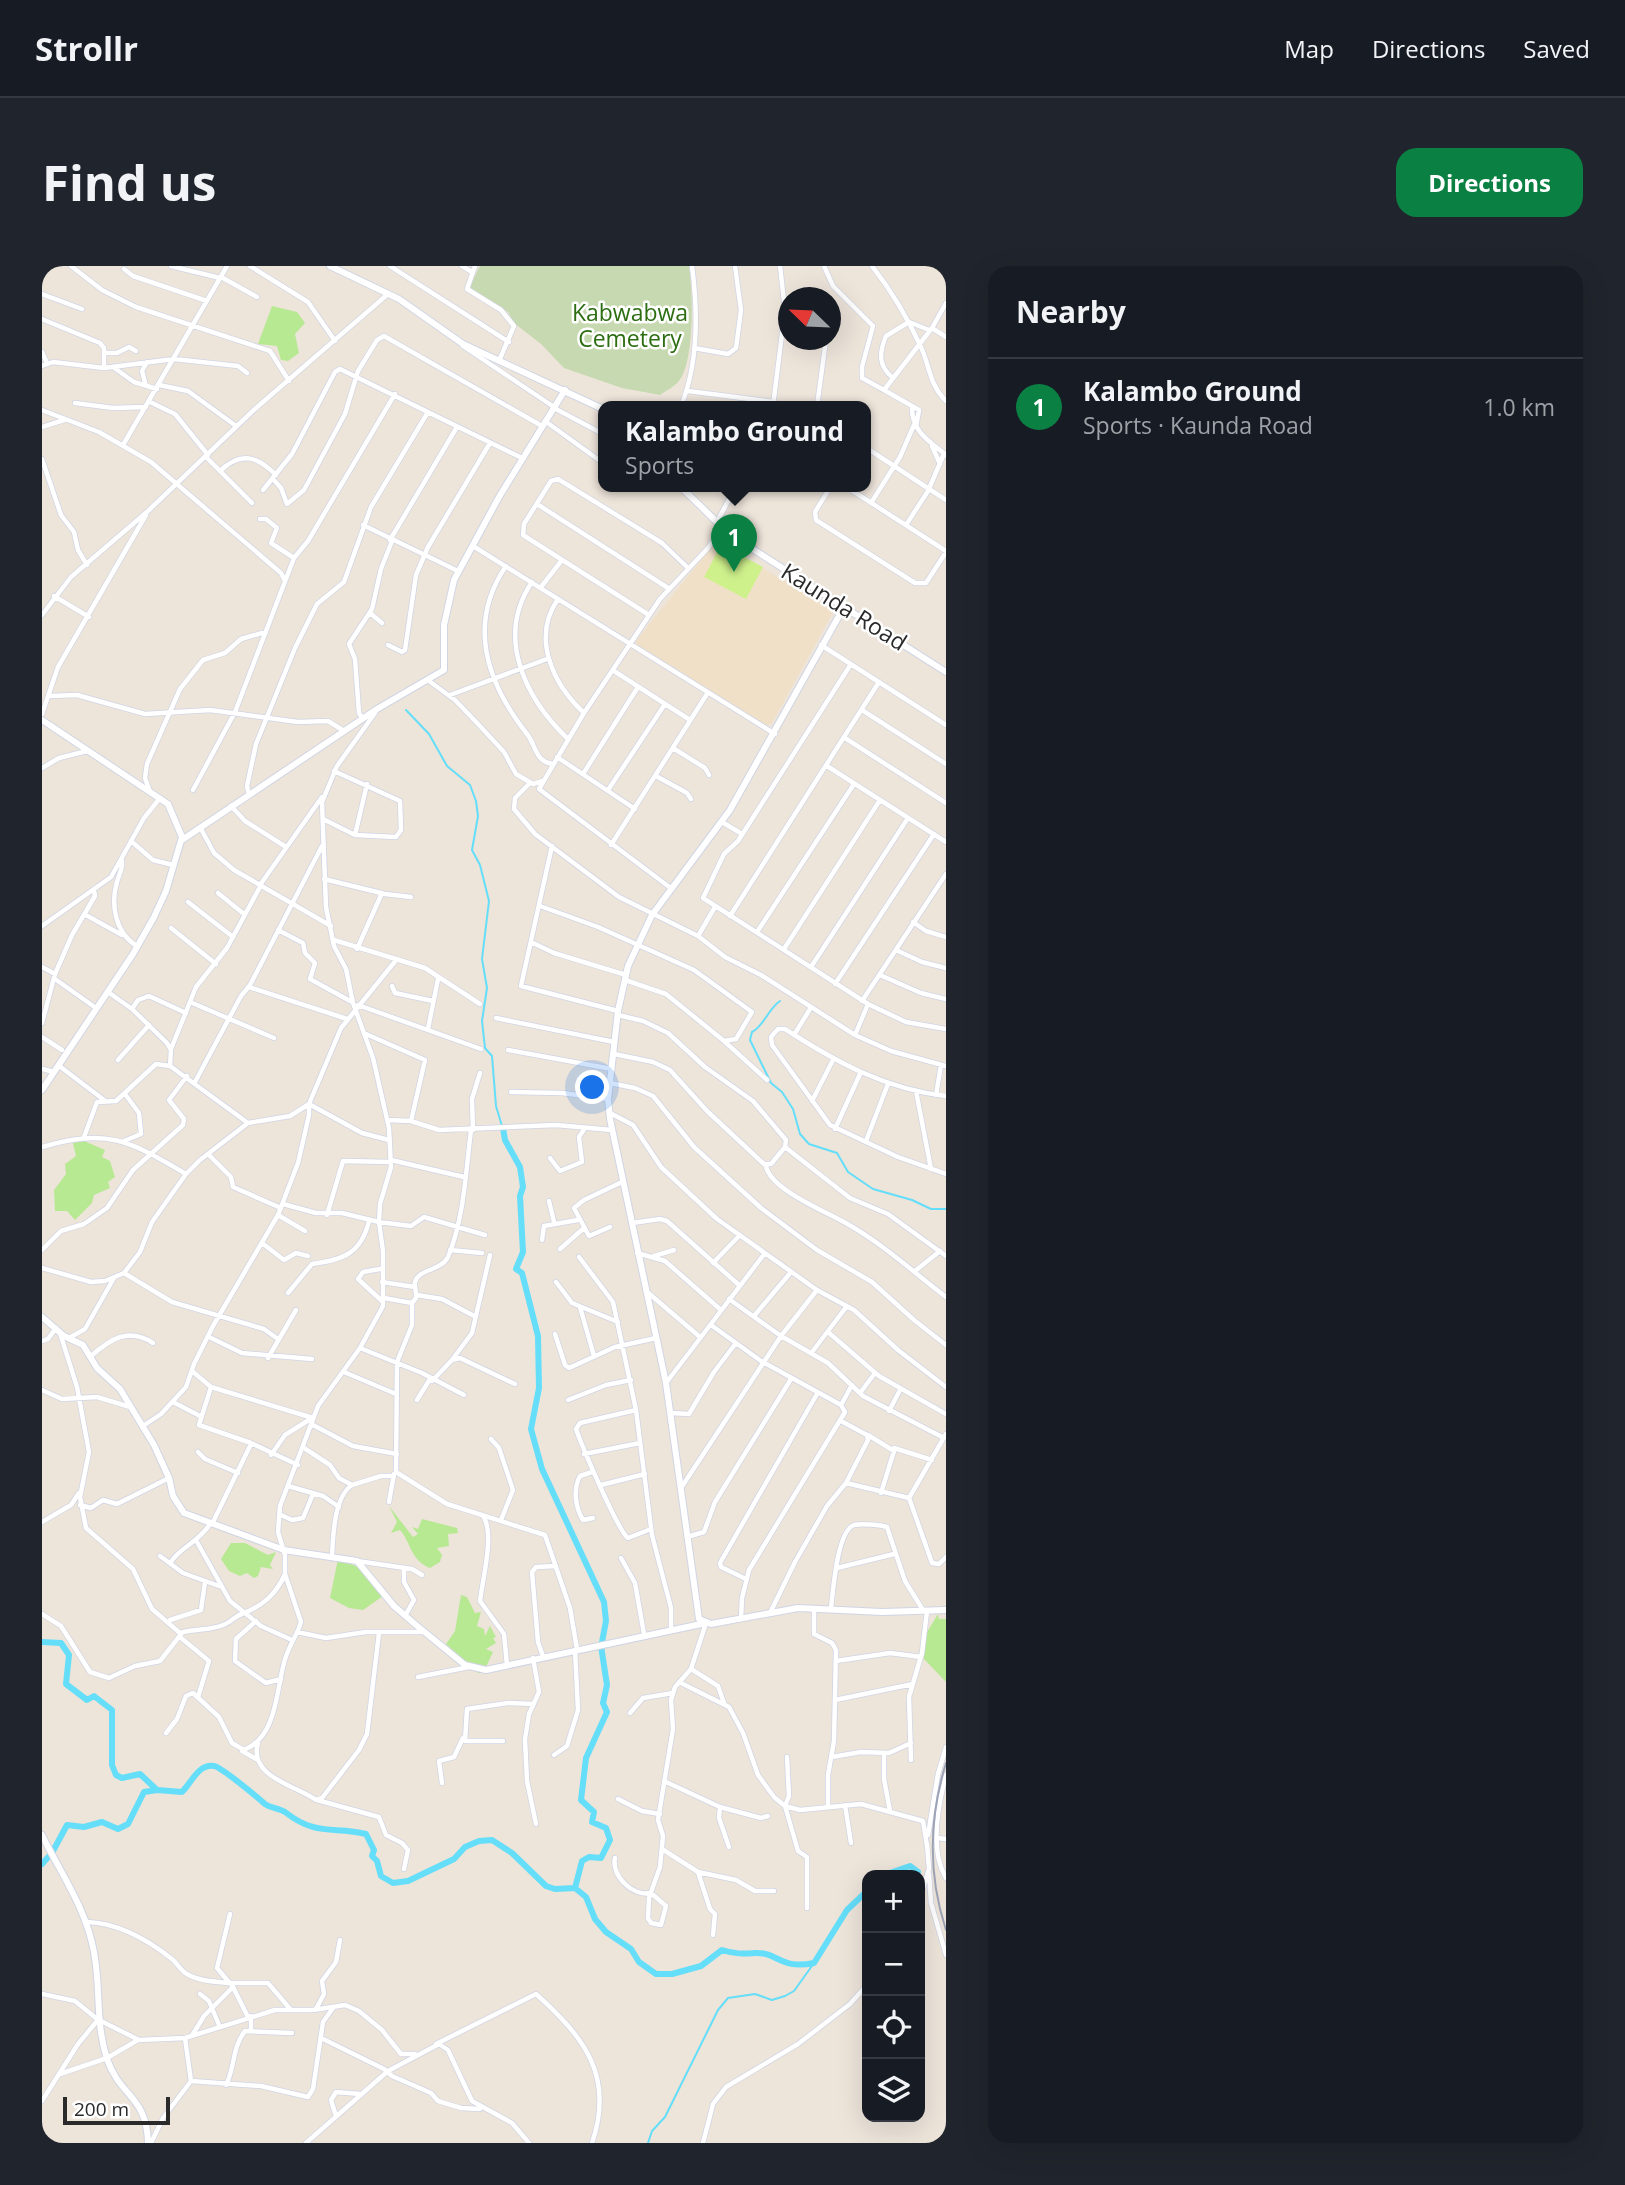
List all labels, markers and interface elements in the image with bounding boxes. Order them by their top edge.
text: Strollr [35,26,138,71]
text: Map [1284,32,1334,65]
text: Directions [1372,32,1485,65]
text: Saved [1523,32,1590,65]
button: Directions [1396,148,1583,217]
text: Find us [42,149,216,215]
north arrow [778,287,841,350]
text: Nearby [1016,291,1126,332]
park label: Kabwabwa Cemetery [572,296,688,354]
text: Kalambo Ground [1083,373,1302,409]
text: 1 [1032,391,1046,423]
text: 1.0 km [1483,391,1555,423]
popup [598,401,871,492]
text: Sports · Kaunda Road [1083,409,1313,441]
text: Kalambo Ground [625,413,844,449]
text: Sports [625,449,694,481]
pin: 1 [711,514,757,572]
street label: Kaunda Road [776,555,914,658]
your location [575,1070,609,1104]
map controls [862,1870,925,2122]
button: + [862,1870,925,1933]
button: − [862,1933,925,1996]
button: locate [862,1996,925,2059]
button: layers [862,2059,925,2122]
scale bar [63,2094,170,2126]
text: 200 m [74,2096,129,2122]

